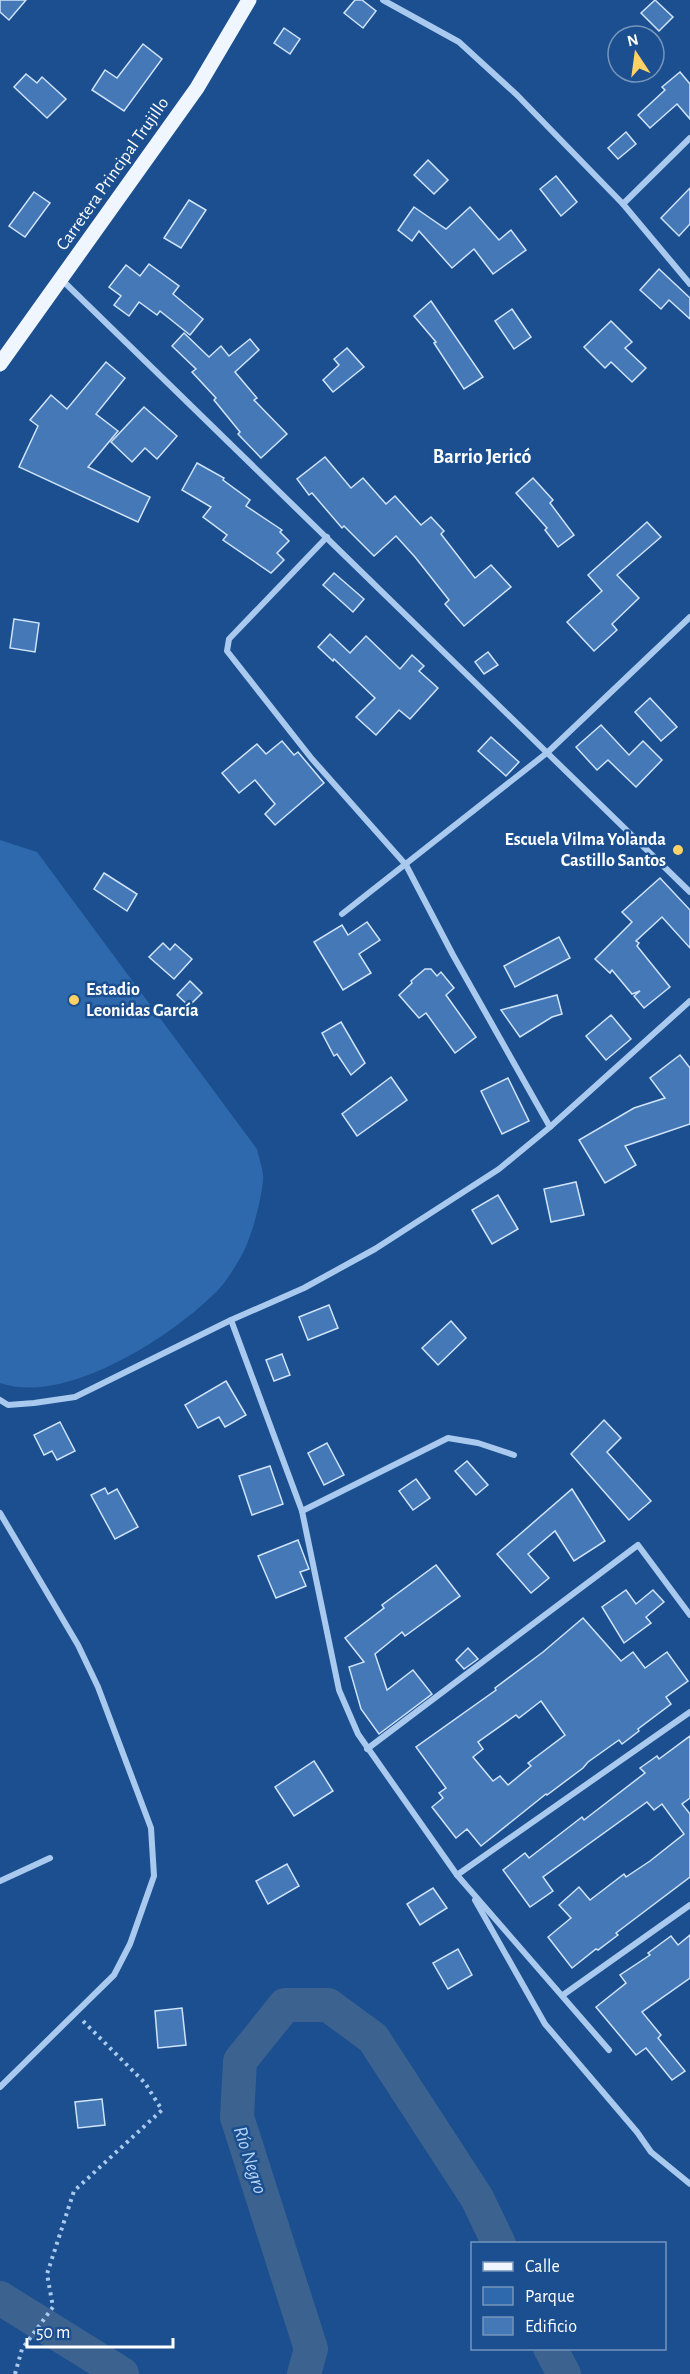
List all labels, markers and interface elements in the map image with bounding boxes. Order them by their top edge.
north arrow [606,24,666,84]
text: N [626,31,640,49]
street label: Carretera Principal Trujillo [53,94,173,254]
district label: Barrio Jericó [433,447,531,467]
place label: Escuela Vilma Yolanda Castillo Santos [505,831,666,870]
marker: Escuela Vilma Yolanda Castillo Santos [671,843,685,857]
place label: Estadio Leonidas García [86,981,199,1020]
marker: Estadio Leonidas García [67,993,81,1007]
water label: Río Negro [230,2124,270,2196]
legend [471,2242,666,2350]
text: Calle [525,2258,560,2276]
text: Parque [525,2288,574,2306]
scale bar [27,2311,172,2349]
text: Edificio [525,2318,577,2336]
text: 50 m [36,2324,70,2342]

